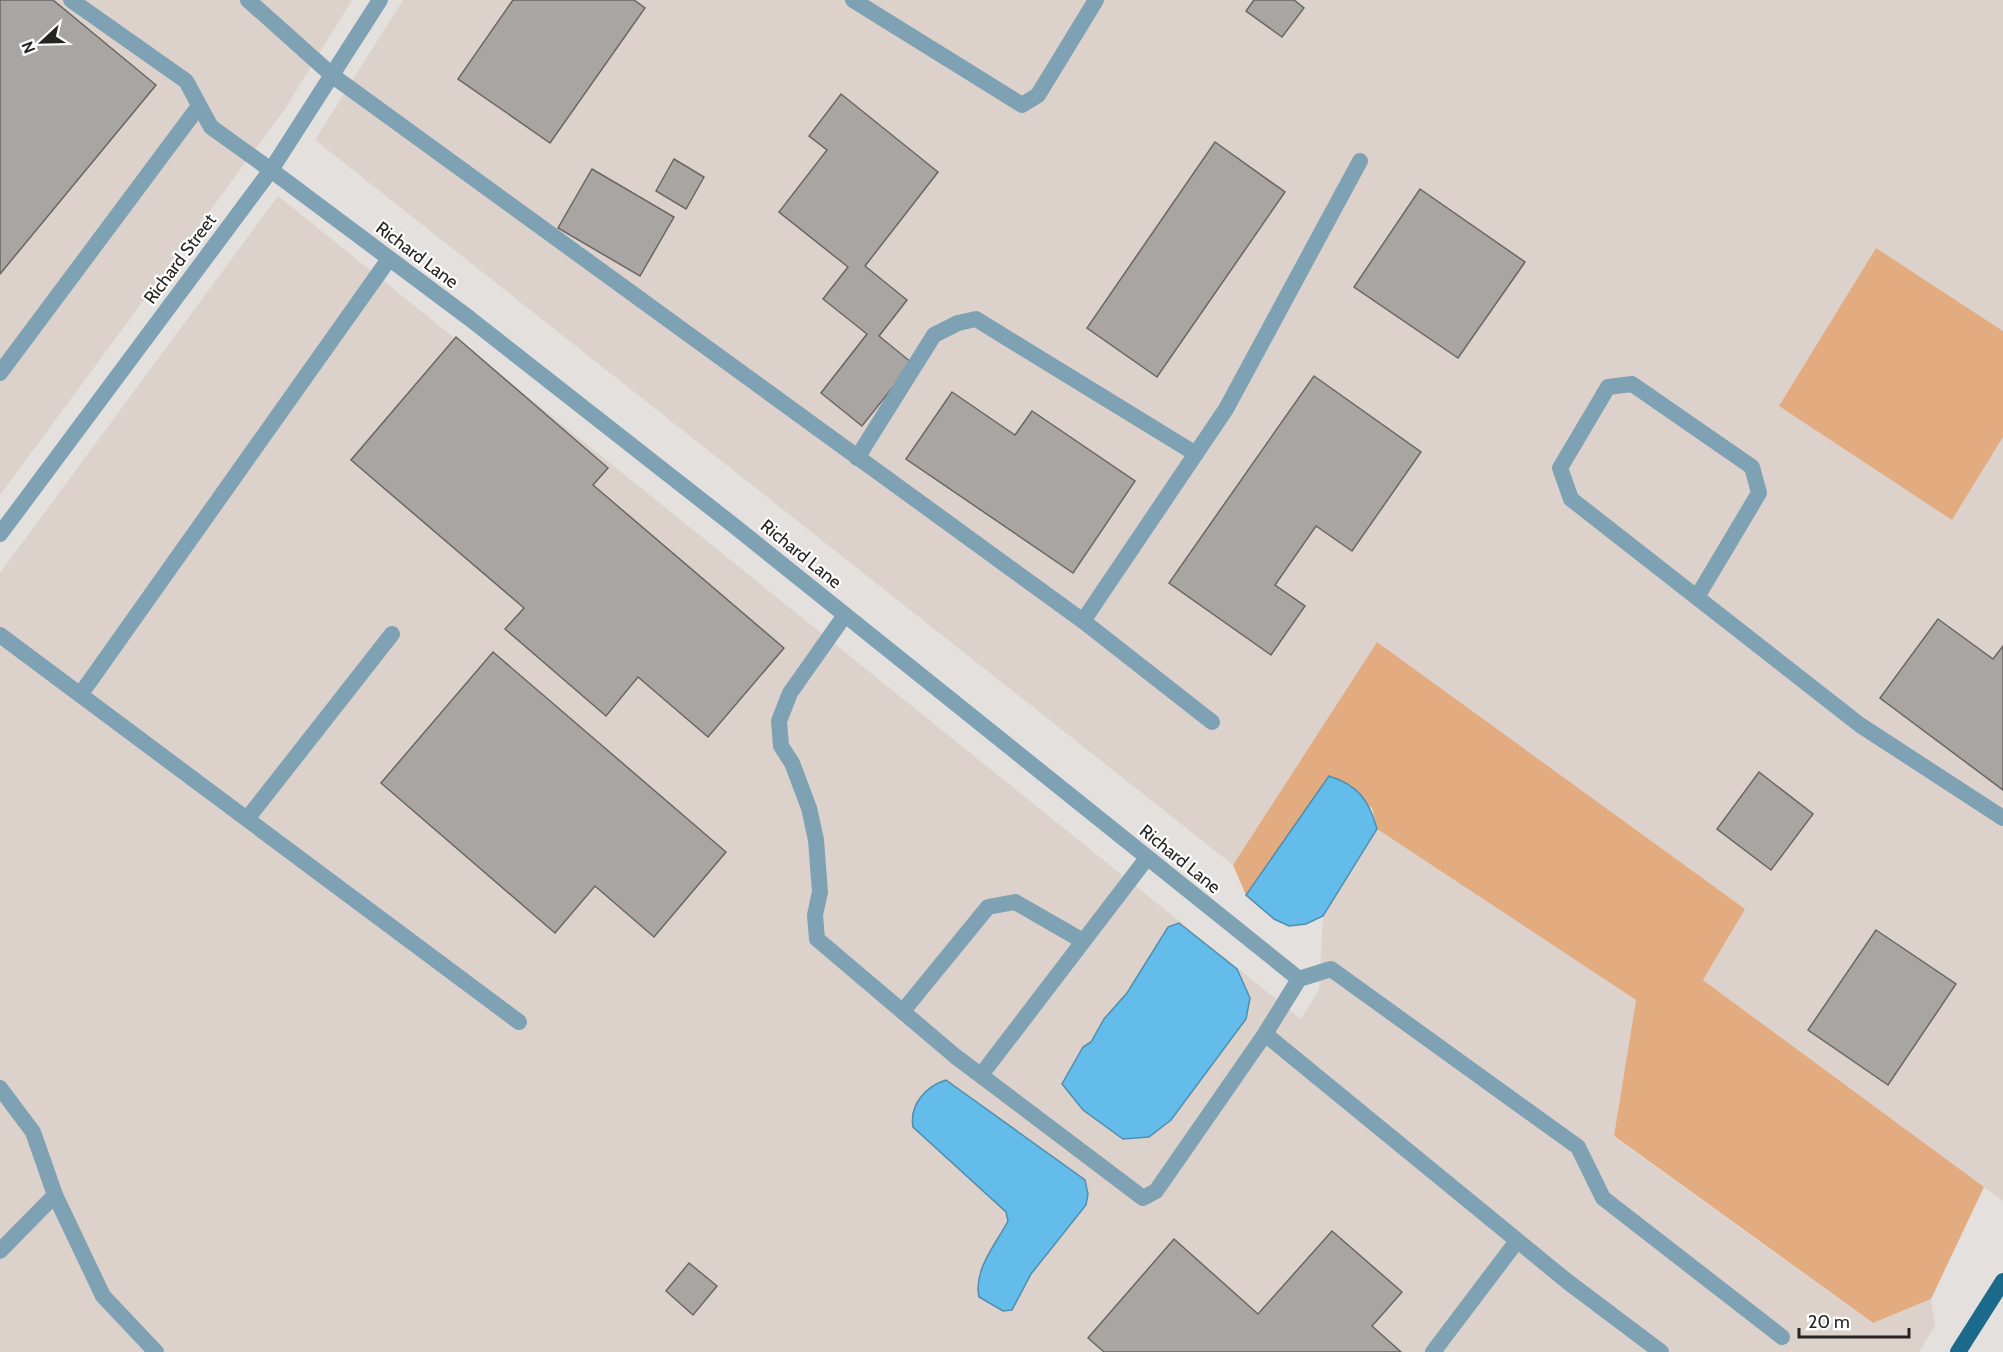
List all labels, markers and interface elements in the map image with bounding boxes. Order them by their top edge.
north arrow [12,12,72,72]
text: N [18,39,39,56]
street label: Richard Street [139,210,221,308]
street label: Richard Lane [371,217,463,293]
street label: Richard Lane [756,515,846,593]
street label: Richard Lane [1135,820,1225,898]
scale bar [1799,1301,1908,1339]
text: 20 m [1808,1311,1850,1333]

